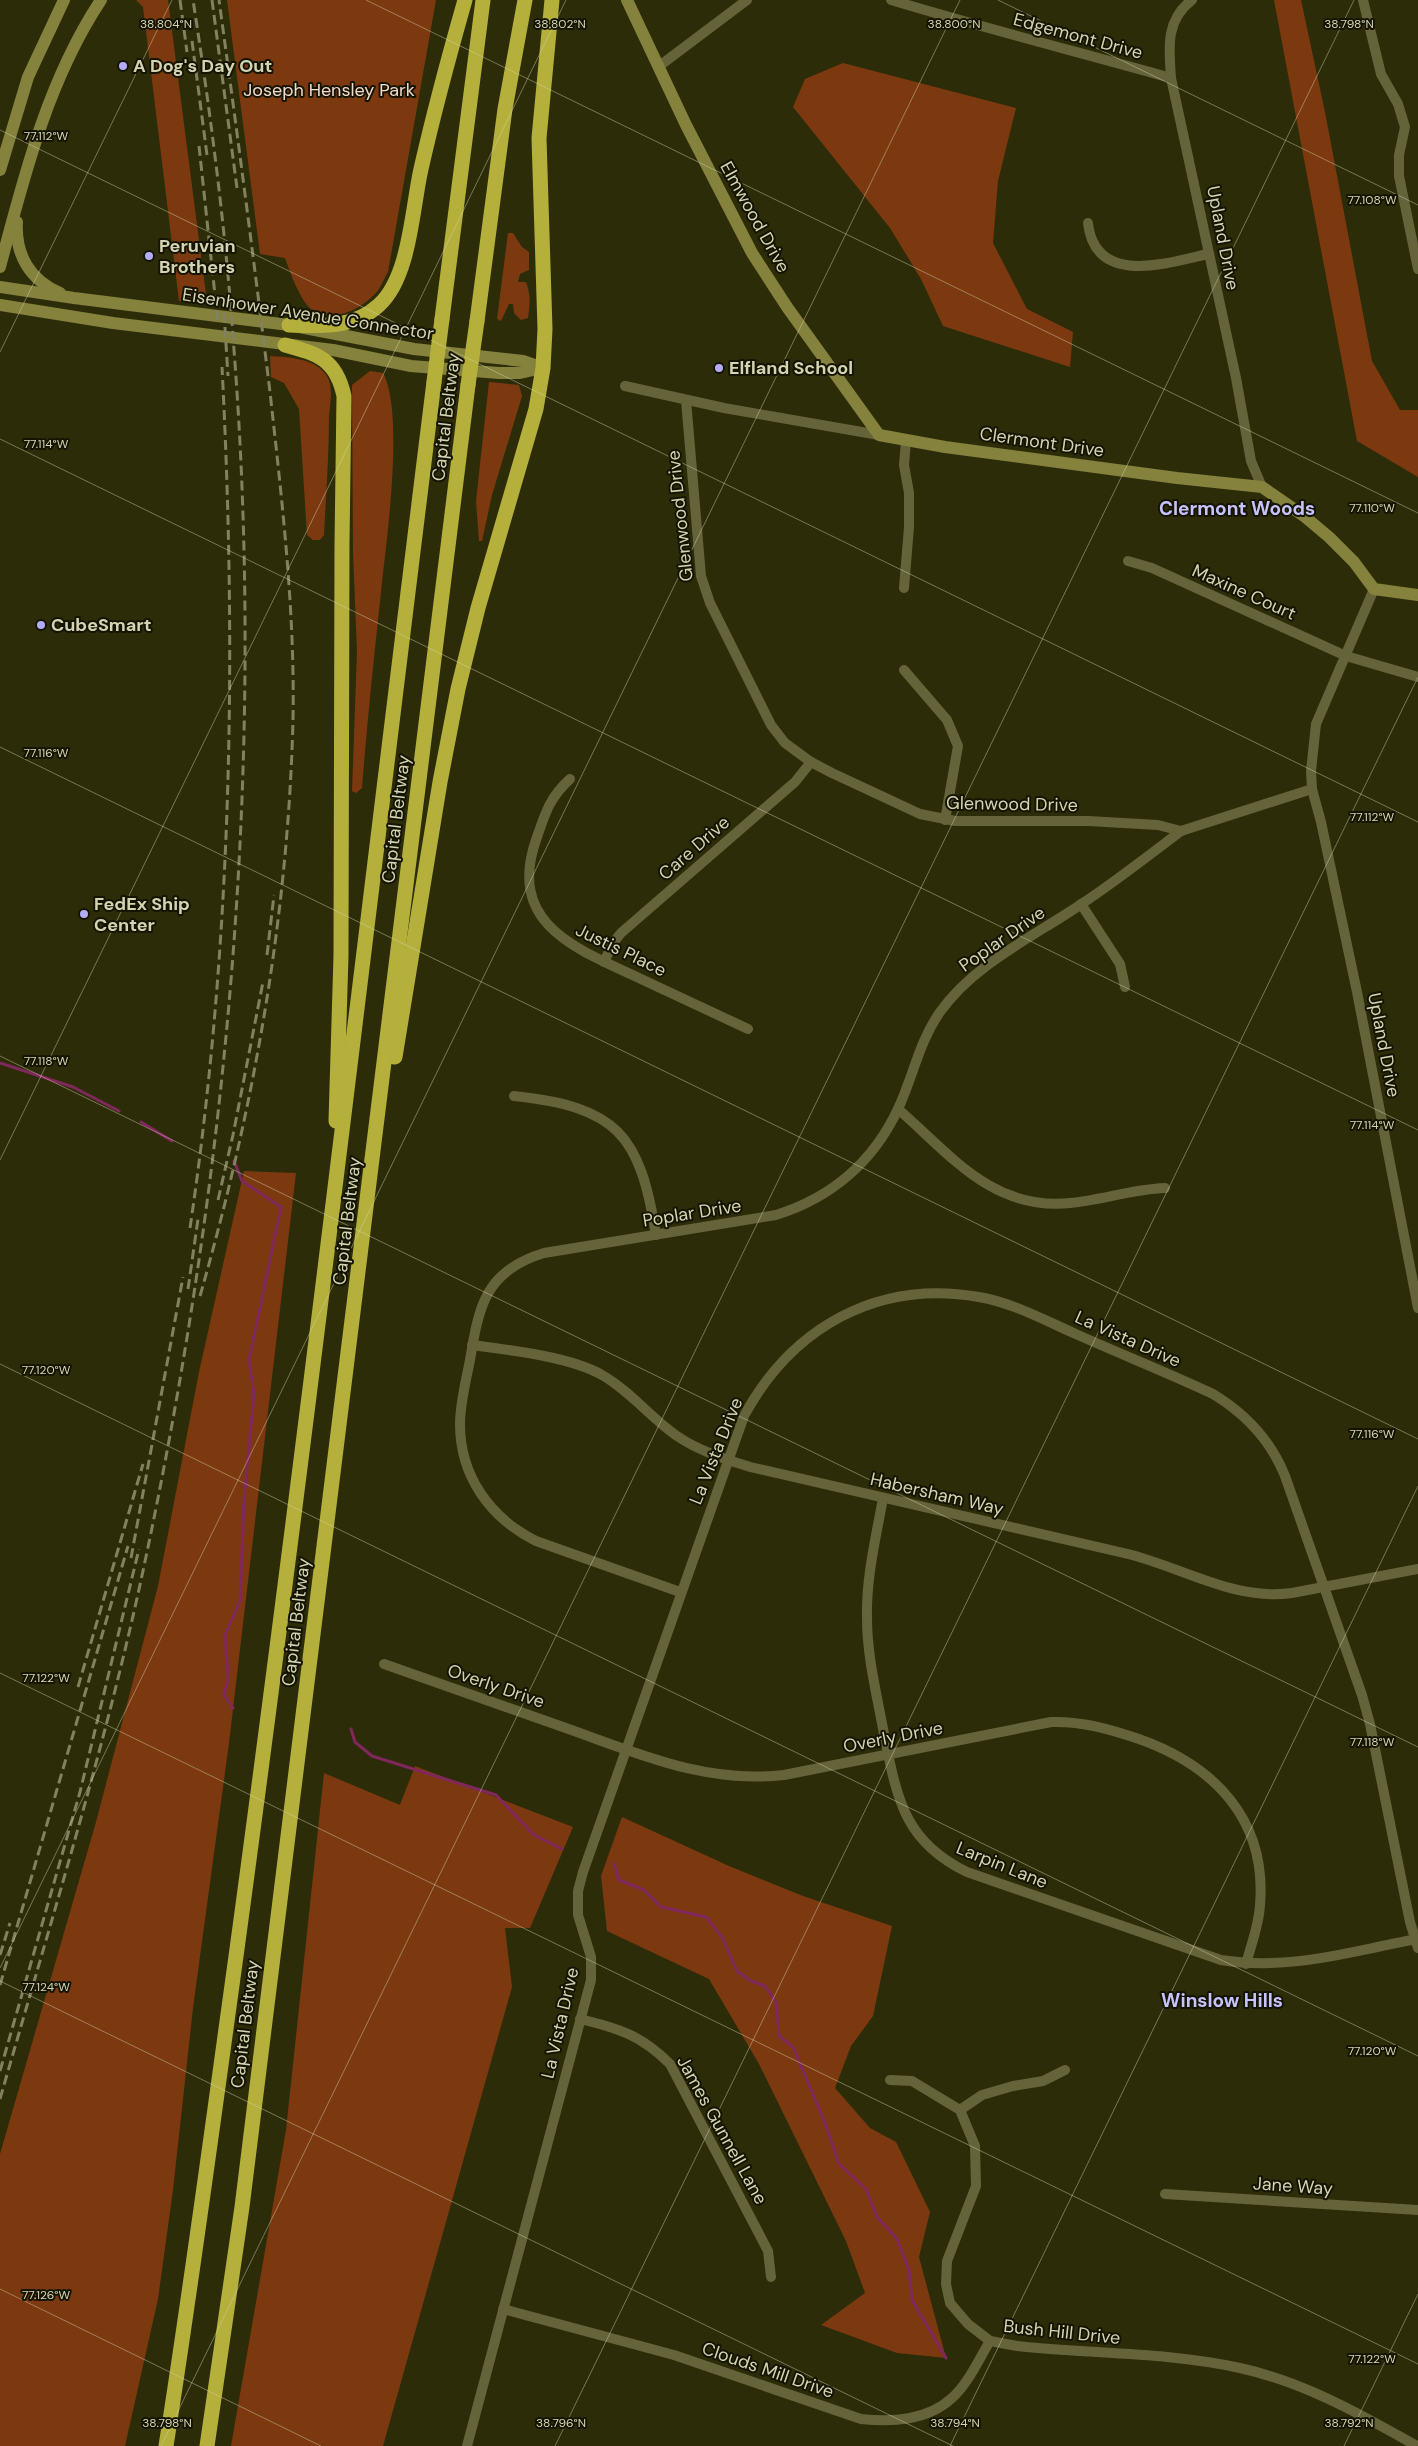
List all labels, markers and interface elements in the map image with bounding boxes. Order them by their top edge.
street label: Edgemont Drive [1011,7,1145,65]
text: 38.804°N [140,16,192,32]
text: 38.802°N [534,16,586,32]
text: 38.800°N [928,16,980,32]
text: 38.798°N [1324,16,1374,32]
place label: A Dog's Day Out [133,54,272,78]
marker: A Dog's Day Out [117,60,129,72]
park label: Joseph Hensley Park [243,78,415,102]
text: 77.112°W [24,128,69,144]
street label: Elmwood Drive [715,157,795,277]
street label: Upland Drive [1201,184,1245,292]
text: 77.108°W [1347,192,1397,208]
place label: Peruvian Brothers [159,234,236,279]
marker: Peruvian Brothers [143,250,155,262]
street label: Eisenhower Avenue Connector [180,282,436,346]
street label: Capital Beltway [426,352,466,482]
place label: Elfland School [729,356,853,380]
marker: Elfland School [713,362,725,374]
street label: Clermont Drive [978,421,1106,463]
text: 77.114°W [24,436,69,452]
street label: Glenwood Drive [661,449,699,583]
district label: Clermont Woods [1159,496,1315,521]
text: 77.110°W [1349,500,1395,516]
street label: Maxine Court [1188,558,1300,626]
place label: CubeSmart [51,613,152,637]
marker: CubeSmart [35,619,47,631]
text: 77.116°W [24,745,69,761]
street label: Capital Beltway [376,754,416,884]
street label: Glenwood Drive [946,791,1078,817]
text: 77.112°W [1350,809,1395,825]
street label: Care Drive [653,811,735,885]
place label: FedEx Ship Center [94,892,190,937]
street label: Poplar Drive [954,901,1050,977]
marker: FedEx Ship Center [78,908,90,920]
street label: Justis Place [572,918,670,982]
street label: Upland Drive [1362,991,1406,1099]
text: 77.118°W [24,1053,69,1069]
text: 77.114°W [1350,1117,1395,1133]
street label: Capital Beltway [327,1156,367,1286]
street label: Poplar Drive [641,1193,743,1233]
street label: La Vista Drive [1071,1305,1185,1373]
text: 77.120°W [22,1362,71,1378]
street label: La Vista Drive [684,1394,748,1508]
text: 77.116°W [1350,1426,1395,1442]
street label: Habersham Way [868,1467,1006,1521]
street label: Capital Beltway [276,1557,316,1687]
street label: Overly Drive [444,1658,548,1714]
text: 77.122°W [22,1670,70,1686]
street label: Overly Drive [841,1716,945,1758]
text: 77.118°W [1350,1734,1395,1750]
street label: Larpin Lane [953,1836,1051,1894]
street label: Capital Beltway [225,1959,265,2089]
street label: La Vista Drive [536,1965,584,2081]
text: 77.124°W [22,1979,70,1995]
district label: Winslow Hills [1161,1988,1283,2013]
text: 77.120°W [1348,2043,1397,2059]
street label: James Gunnell Lane [671,2051,773,2209]
street label: Jane Way [1252,2171,1334,2201]
text: 77.126°W [22,2287,70,2303]
street label: Bush Hill Drive [1002,2314,1122,2350]
street label: Clouds Mill Drive [699,2336,837,2404]
text: 77.122°W [1348,2351,1396,2367]
text: 38.798°N [142,2415,192,2431]
text: 38.796°N [536,2415,586,2431]
text: 38.794°N [930,2415,980,2431]
text: 38.792°N [1324,2415,1374,2431]

